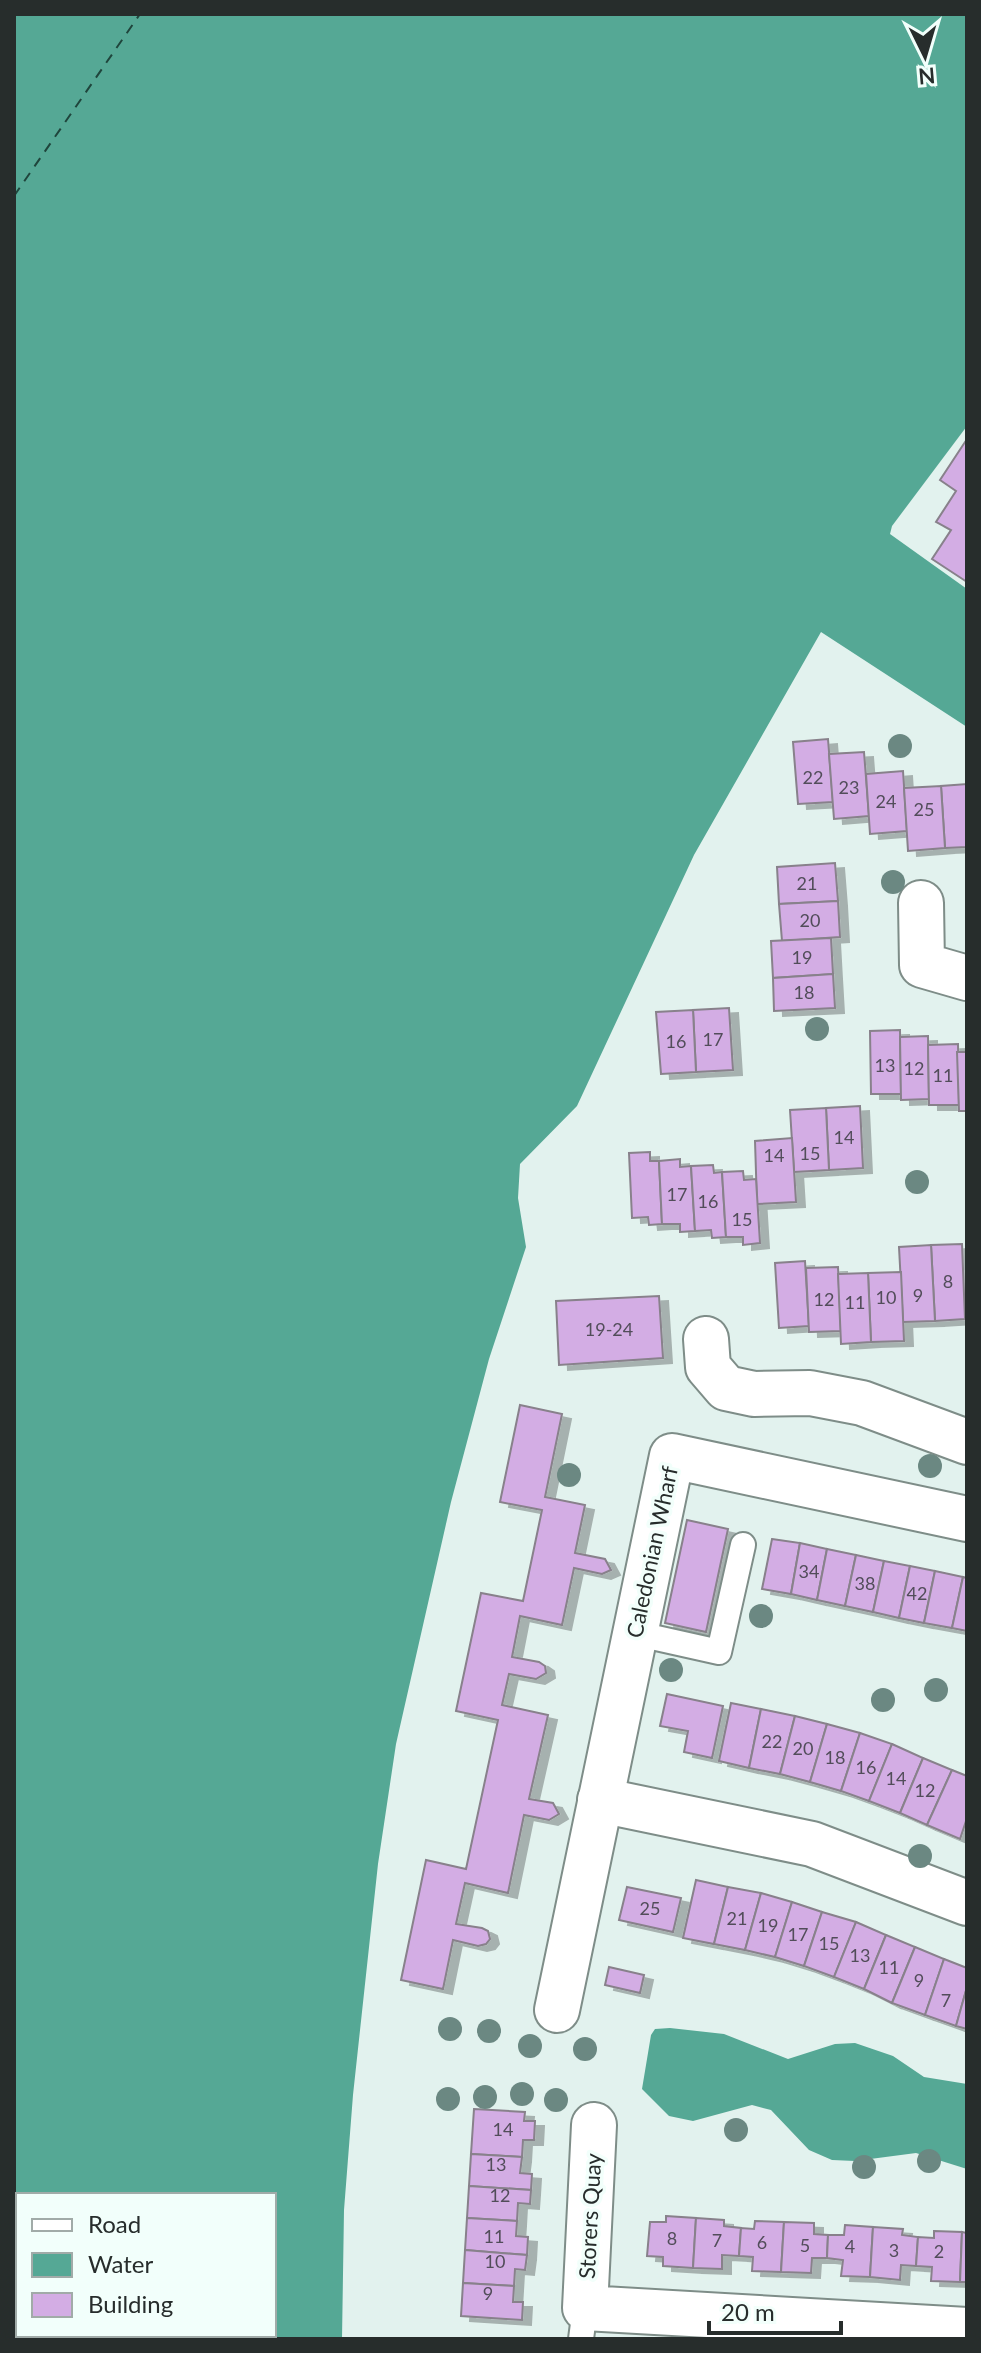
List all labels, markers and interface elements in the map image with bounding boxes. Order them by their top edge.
north arrow [885,16,965,96]
text: N [917,62,936,91]
house number: 22 [803,766,823,788]
house number: 23 [839,776,859,798]
house number: 24 [876,790,896,812]
house number: 25 [914,798,934,820]
house number: 21 [797,872,817,894]
house number: 20 [800,909,820,931]
house number: 19 [792,946,812,968]
house number: 18 [794,981,814,1003]
house number: 17 [703,1028,723,1050]
house number: 16 [666,1030,686,1052]
house number: 13 [875,1054,895,1076]
house number: 12 [904,1057,924,1079]
house number: 11 [933,1064,953,1086]
house number: 14 [834,1126,854,1148]
house number: 15 [800,1142,820,1164]
house number: 14 [764,1144,784,1166]
house number: 17 [667,1183,687,1205]
house number: 16 [698,1190,718,1212]
house number: 15 [732,1208,752,1230]
house number: 8 [943,1270,953,1292]
house number: 9 [913,1284,923,1306]
house number: 10 [876,1286,896,1308]
house number: 12 [814,1288,834,1310]
house number: 11 [845,1291,865,1313]
house number: 19-24 [585,1318,633,1340]
street label: Caledonian Wharf [620,1463,683,1640]
house number: 34 [799,1560,819,1582]
house number: 38 [855,1572,875,1594]
house number: 42 [907,1582,927,1604]
house number: 22 [762,1730,782,1752]
house number: 20 [793,1737,813,1759]
house number: 18 [825,1746,845,1768]
house number: 16 [856,1756,876,1778]
house number: 14 [886,1767,906,1789]
house number: 12 [915,1779,935,1801]
house number: 25 [640,1897,660,1919]
house number: 21 [727,1907,747,1929]
house number: 19 [758,1914,778,1936]
house number: 17 [788,1923,808,1945]
house number: 15 [819,1932,839,1954]
house number: 13 [850,1944,870,1966]
house number: 11 [879,1956,899,1978]
house number: 9 [914,1969,924,1991]
house number: 7 [941,1989,951,2011]
house number: 14 [493,2118,513,2140]
street label: Storers Quay [573,2152,606,2279]
house number: 13 [486,2153,506,2175]
house number: 12 [490,2184,510,2206]
legend [16,2193,276,2337]
text: Road [88,2209,141,2238]
house number: 11 [484,2225,504,2247]
house number: 8 [667,2227,677,2249]
house number: 7 [712,2229,722,2251]
house number: 6 [757,2231,767,2253]
house number: 5 [800,2234,810,2256]
house number: 4 [845,2235,855,2257]
house number: 3 [889,2239,899,2261]
house number: 2 [934,2240,944,2262]
text: Water [88,2249,153,2278]
house number: 10 [485,2250,505,2272]
house number: 9 [483,2282,493,2304]
scale bar [709,2285,841,2335]
text: Building [88,2289,173,2318]
text: 20 m [721,2297,775,2326]

